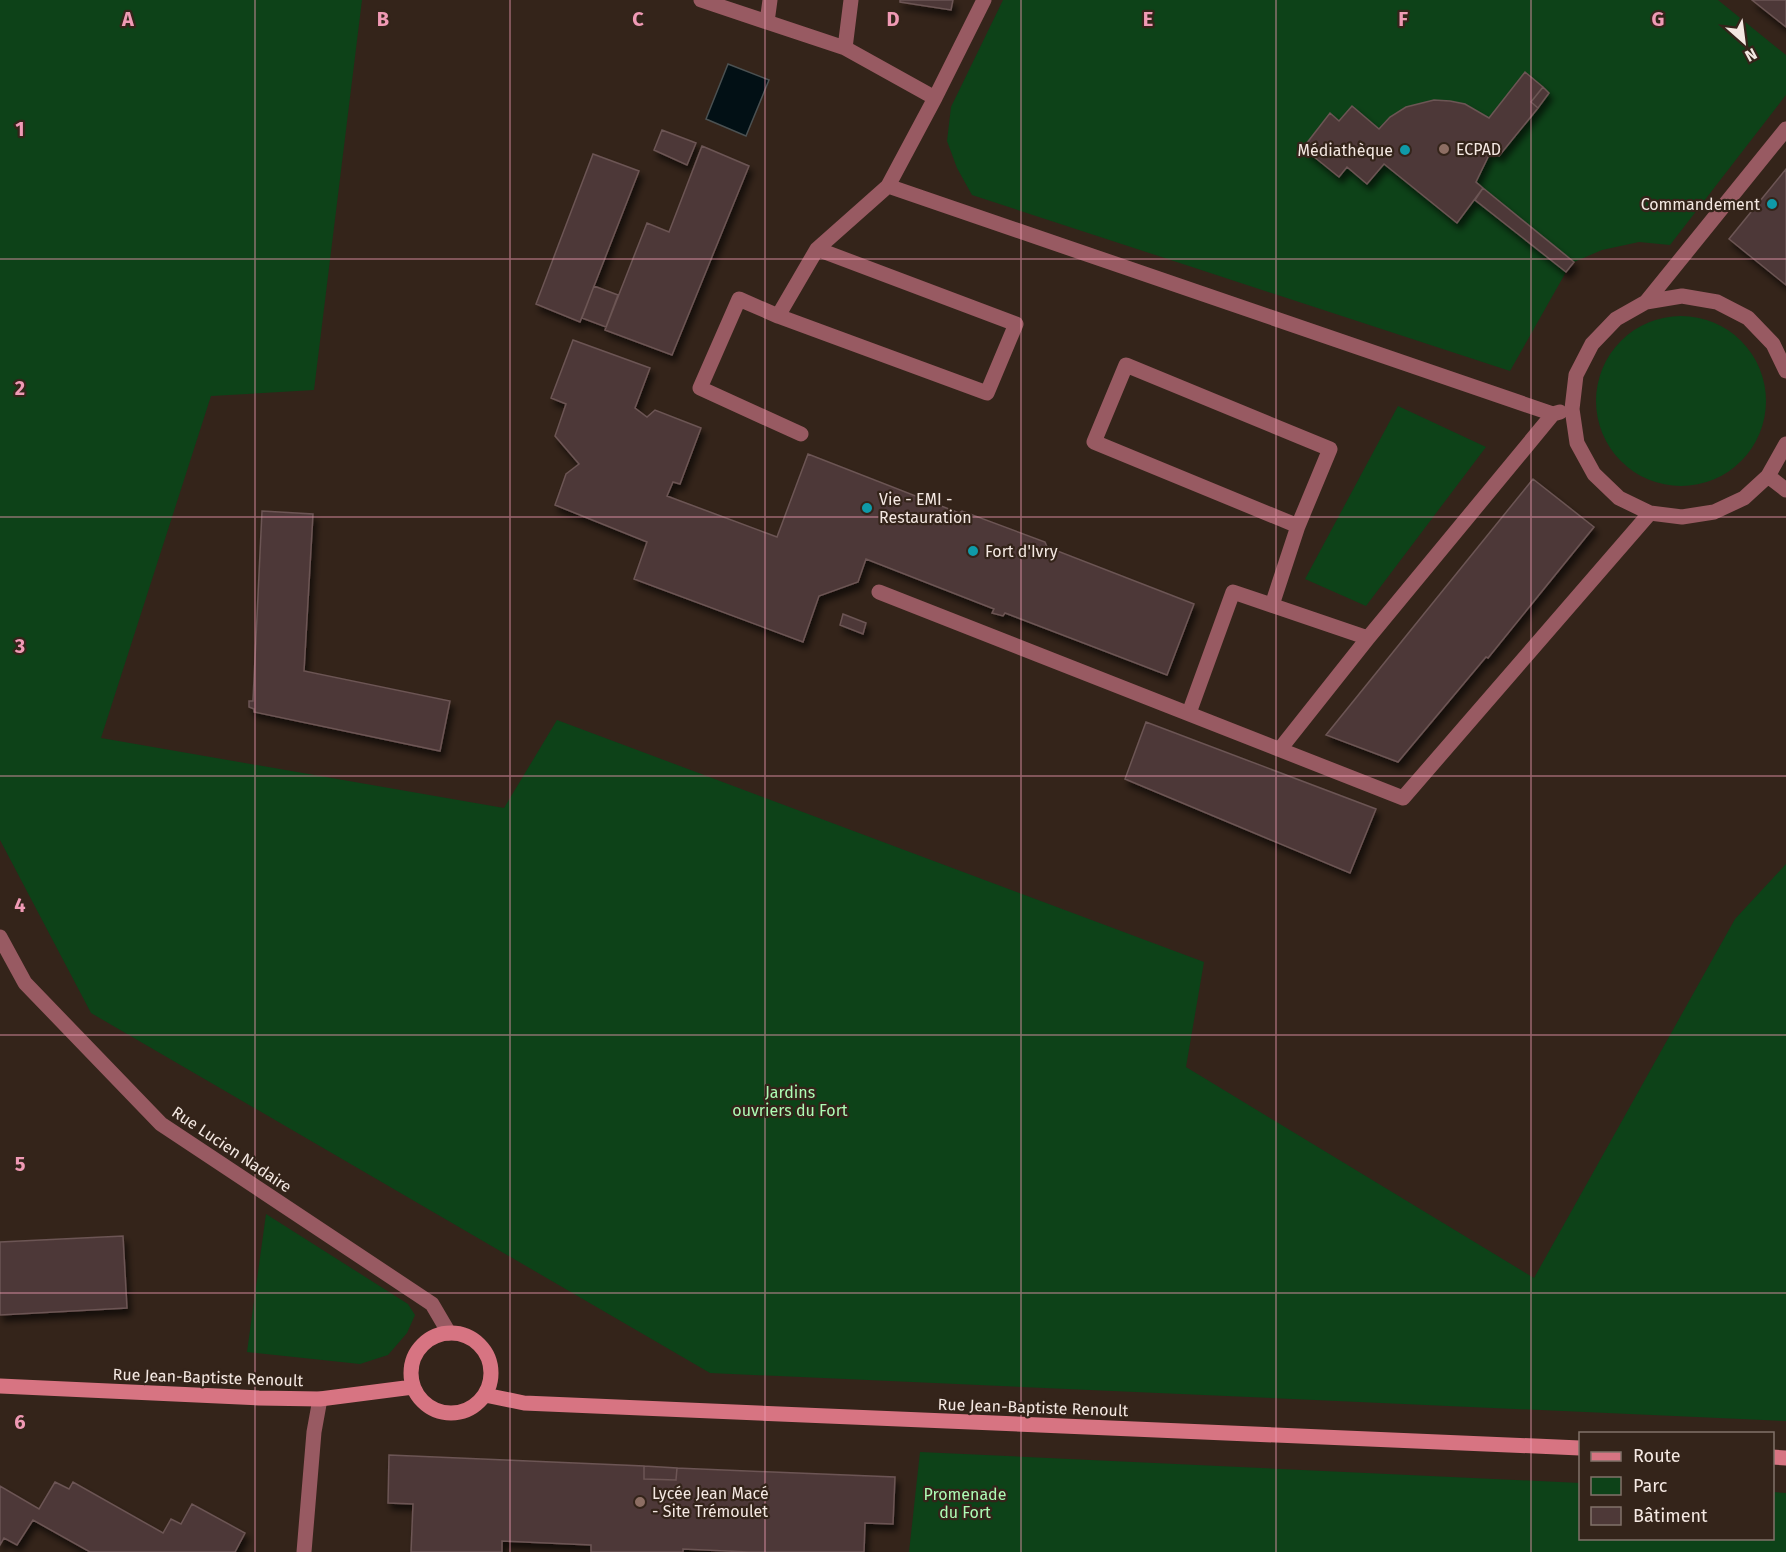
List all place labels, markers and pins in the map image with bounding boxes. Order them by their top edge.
place label: ECPAD [1456,140,1501,159]
place label: Médiathèque [1298,141,1393,160]
marker: ECPAD [1437,142,1451,156]
marker: Médiathèque [1398,143,1412,157]
place label: Commandement [1641,195,1760,214]
marker: Commandement [1765,197,1779,211]
place label: Vie - EMI - Restauration [879,490,972,527]
marker: Vie - EMI - Restauration [860,501,874,515]
place label: Fort d'Ivry [985,542,1058,561]
marker: Fort d'Ivry [966,544,980,558]
place label: Lycée Jean Macé - Site Trémoulet [652,1484,769,1521]
marker: Lycée Jean Macé - Site Trémoulet [633,1495,647,1509]

